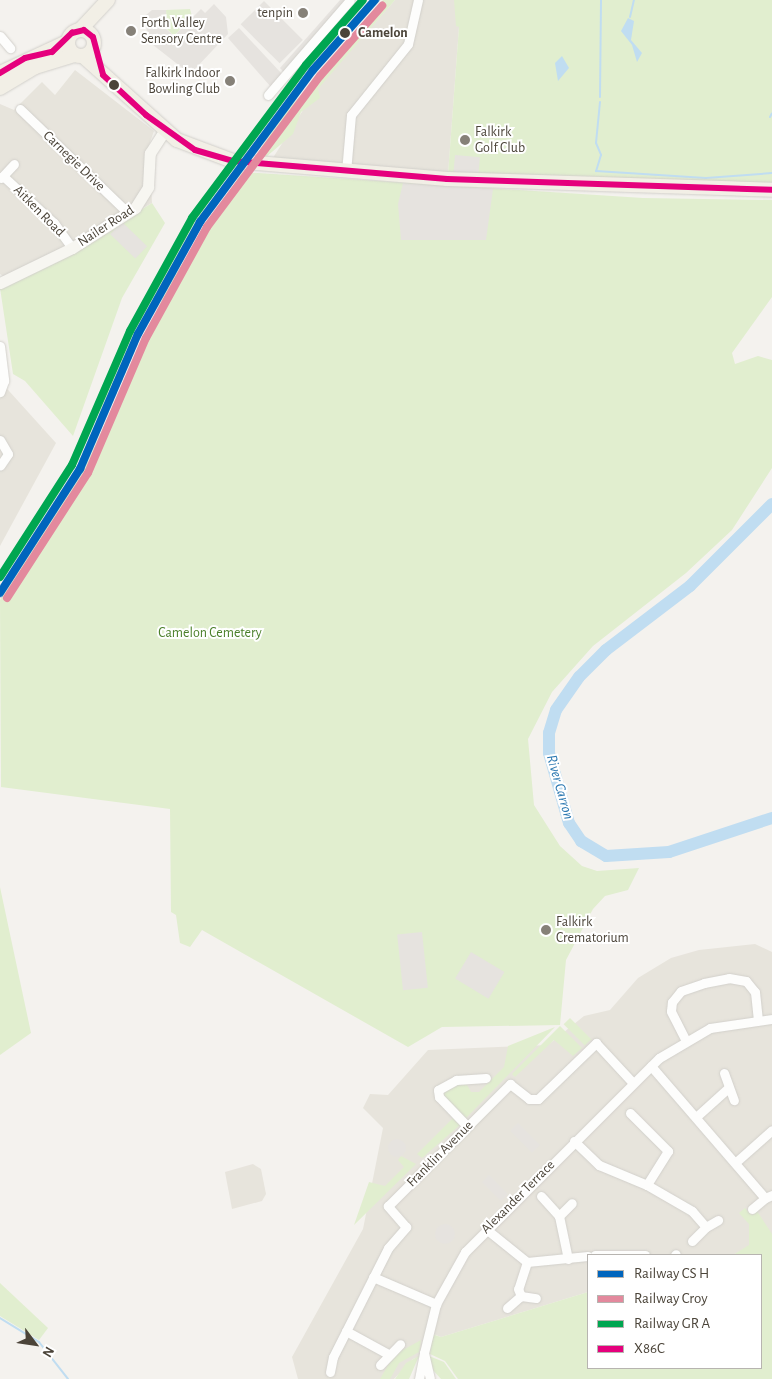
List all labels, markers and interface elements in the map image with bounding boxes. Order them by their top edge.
place label: tenpin [257,5,293,21]
marker: tenpin [297,7,309,19]
place label: Forth Valley Sensory Centre [141,15,222,48]
marker: Camelon [336,24,354,42]
marker: Forth Valley Sensory Centre [125,25,137,37]
place label: Camelon [358,25,408,41]
place label: Falkirk Indoor Bowling Club [145,65,220,98]
marker: Falkirk Indoor Bowling Club [224,75,236,87]
unlabelled marker [109,80,119,90]
place label: Falkirk Golf Club [475,124,525,156]
street label: Carnegie Drive [39,127,109,195]
marker: Falkirk Golf Club [459,134,471,146]
street label: Aitken Road [10,182,68,240]
street label: Nailer Road [75,202,137,250]
park label: Camelon Cemetery [158,625,262,641]
water label: River Carron [542,753,578,821]
place label: Falkirk Crematorium [556,914,629,946]
marker: Falkirk Crematorium [540,924,552,936]
street label: Franklin Avenue [403,1117,477,1191]
street label: Alexander Terrace [478,1157,558,1237]
legend [587,1254,762,1369]
text: Railway CS H [634,1266,709,1281]
text: Railway Croy [634,1291,708,1306]
text: Railway GR A [634,1316,710,1331]
north arrow [10,1319,60,1369]
text: X86C [634,1341,665,1356]
text: N [39,1344,56,1359]

